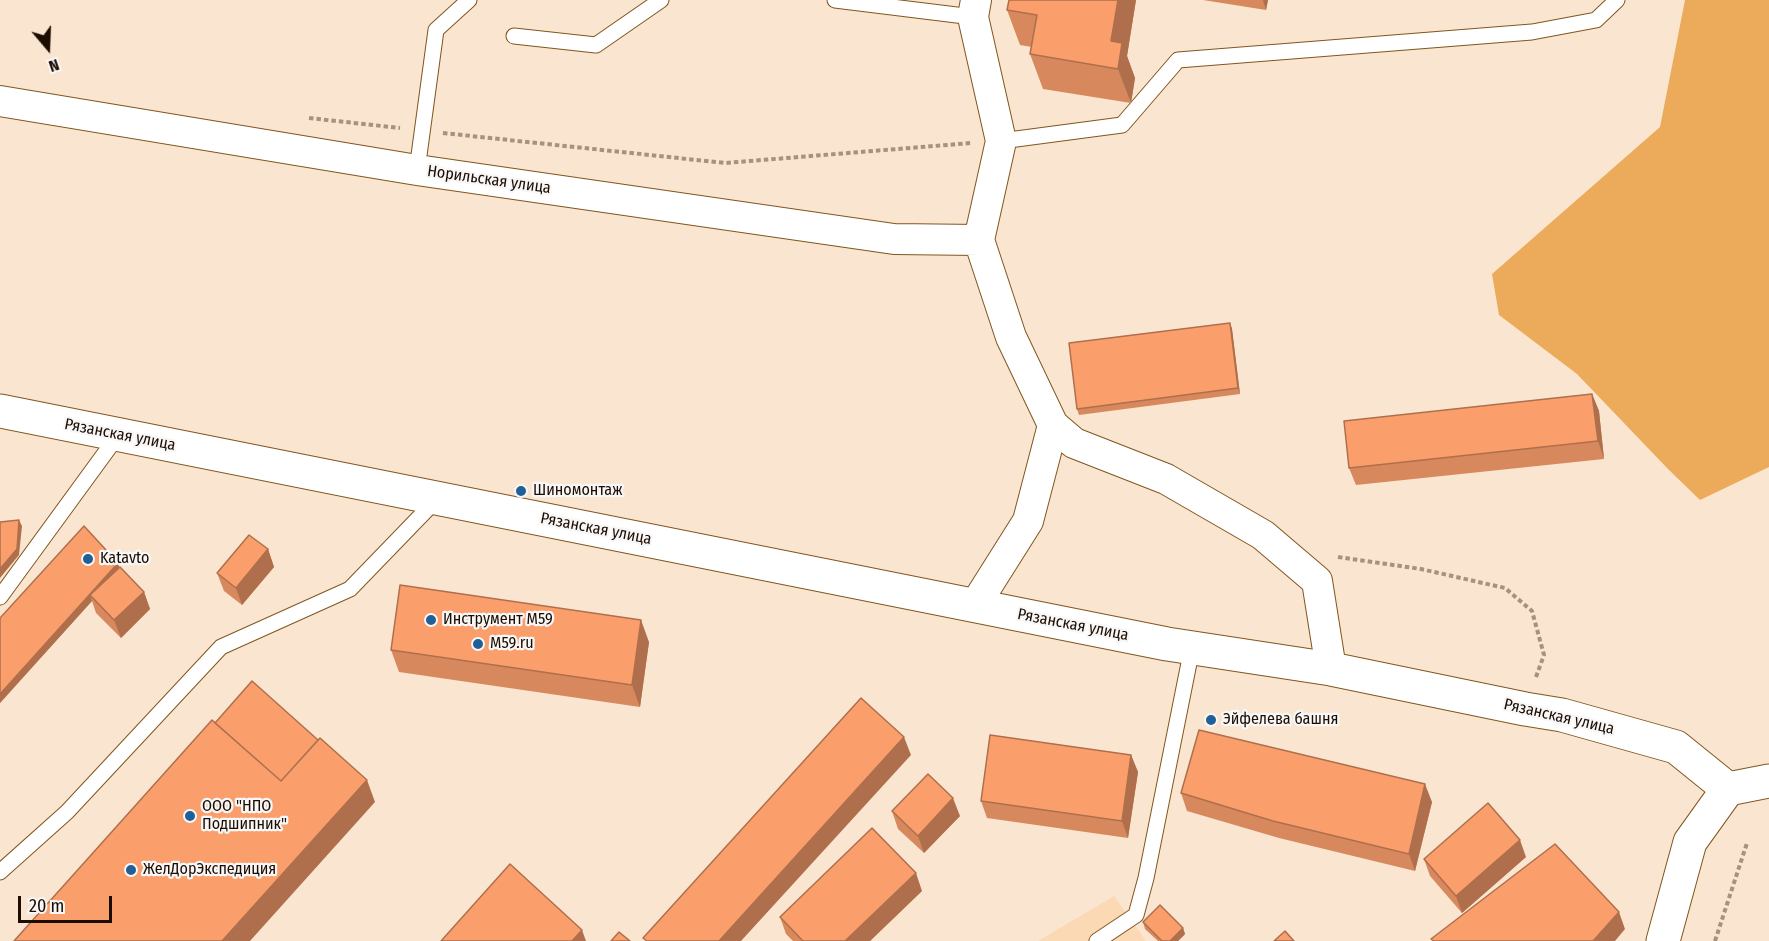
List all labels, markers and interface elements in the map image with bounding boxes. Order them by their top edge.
north arrow [18,18,78,78]
text: N [46,55,62,76]
street label: Норильская улица [426,162,552,198]
street label: Рязанская улица [63,415,177,455]
place label: Шиномонтаж [533,481,622,501]
marker: Шиномонтаж [514,484,528,498]
street label: Рязанская улица [539,509,653,549]
place label: Katavto [100,549,149,569]
marker: Katavto [81,552,95,566]
street label: Рязанская улица [1016,605,1130,645]
place label: Инструмент М59 [443,610,553,630]
marker: Инструмент М59 [424,613,438,627]
place label: M59.ru [490,634,534,654]
marker: M59.ru [471,637,485,651]
street label: Рязанская улица [1502,695,1616,739]
place label: Эйфелева башня [1223,710,1338,730]
marker: Эйфелева башня [1204,713,1218,727]
place label: ООО "НПО Подшипник" [202,797,287,835]
marker: ООО "НПО Подшипник" [183,809,197,823]
place label: ЖелДорЭкспедиция [143,860,276,880]
marker: ЖелДорЭкспедиция [124,863,138,877]
scale bar [21,884,116,922]
text: 20 m [29,895,64,917]

